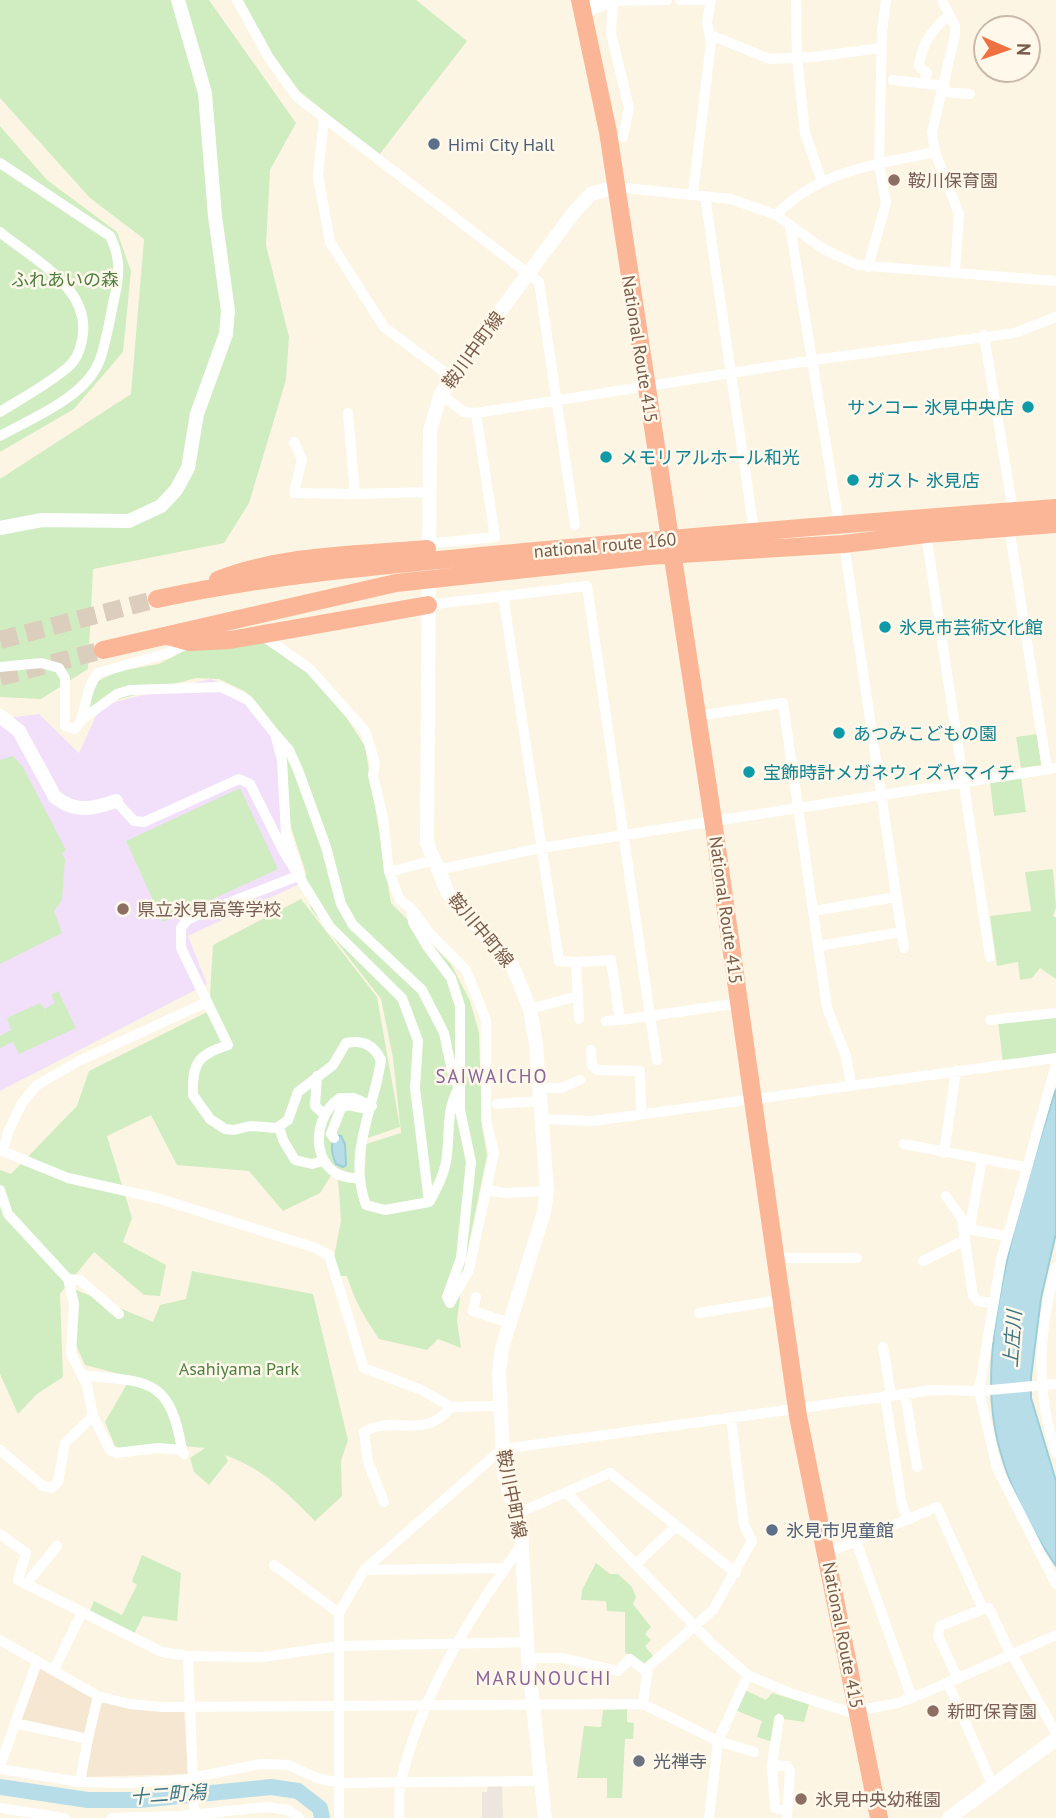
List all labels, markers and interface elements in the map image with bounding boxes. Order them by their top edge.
north arrow [972,14,1042,84]
text: N [1012,43,1036,56]
place label: Himi City Hall [448,133,555,156]
marker: Himi City Hall [426,136,442,152]
place label: 鞍川保育園 [908,169,998,192]
marker: 鞍川保育園 [886,172,902,188]
park label: ふれあいの森 [11,268,119,291]
street label: National Route 415 [617,274,663,424]
street label: 鞍川中町線 [437,307,509,393]
place label: サンコー 氷見中央店 [847,396,1014,419]
marker: サンコー 氷見中央店 [1020,399,1036,415]
place label: メモリアルホール和光 [620,446,800,469]
marker: メモリアルホール和光 [598,449,614,465]
place label: ガスト 氷見店 [867,469,980,492]
marker: ガスト 氷見店 [845,472,861,488]
street label: national route 160 [533,527,677,563]
place label: 氷見市芸術文化館 [899,616,1043,639]
marker: 氷見市芸術文化館 [877,619,893,635]
place label: あつみこどもの園 [853,722,997,745]
marker: あつみこどもの園 [831,725,847,741]
place label: 宝飾時計メガネウィズヤマイチ [763,761,1015,784]
marker: 宝飾時計メガネウィズヤマイチ [741,764,757,780]
street label: National Route 415 [704,835,748,985]
street label: 鞍川中町線 [443,888,519,972]
place label: 県立氷見高等学校 [137,898,281,921]
marker: 県立氷見高等学校 [115,901,131,917]
district label: SAIWAICHO [435,1064,549,1088]
water label: 上庄川 [998,1308,1026,1368]
park label: Asahiyama Park [179,1357,300,1380]
street label: 鞍川中町線 [492,1448,532,1540]
place label: 氷見市児童館 [786,1519,894,1542]
marker: 氷見市児童館 [764,1522,780,1538]
street label: National Route 415 [818,1560,868,1710]
district label: MARUNOUCHI [475,1666,613,1690]
place label: 新町保育園 [947,1700,1037,1723]
marker: 新町保育園 [925,1703,941,1719]
place label: 光禅寺 [653,1750,707,1773]
marker: 光禅寺 [631,1753,647,1769]
water label: 十二町潟 [129,1779,209,1809]
place label: 氷見中央幼稚園 [815,1788,941,1811]
marker: 氷見中央幼稚園 [793,1791,809,1807]

